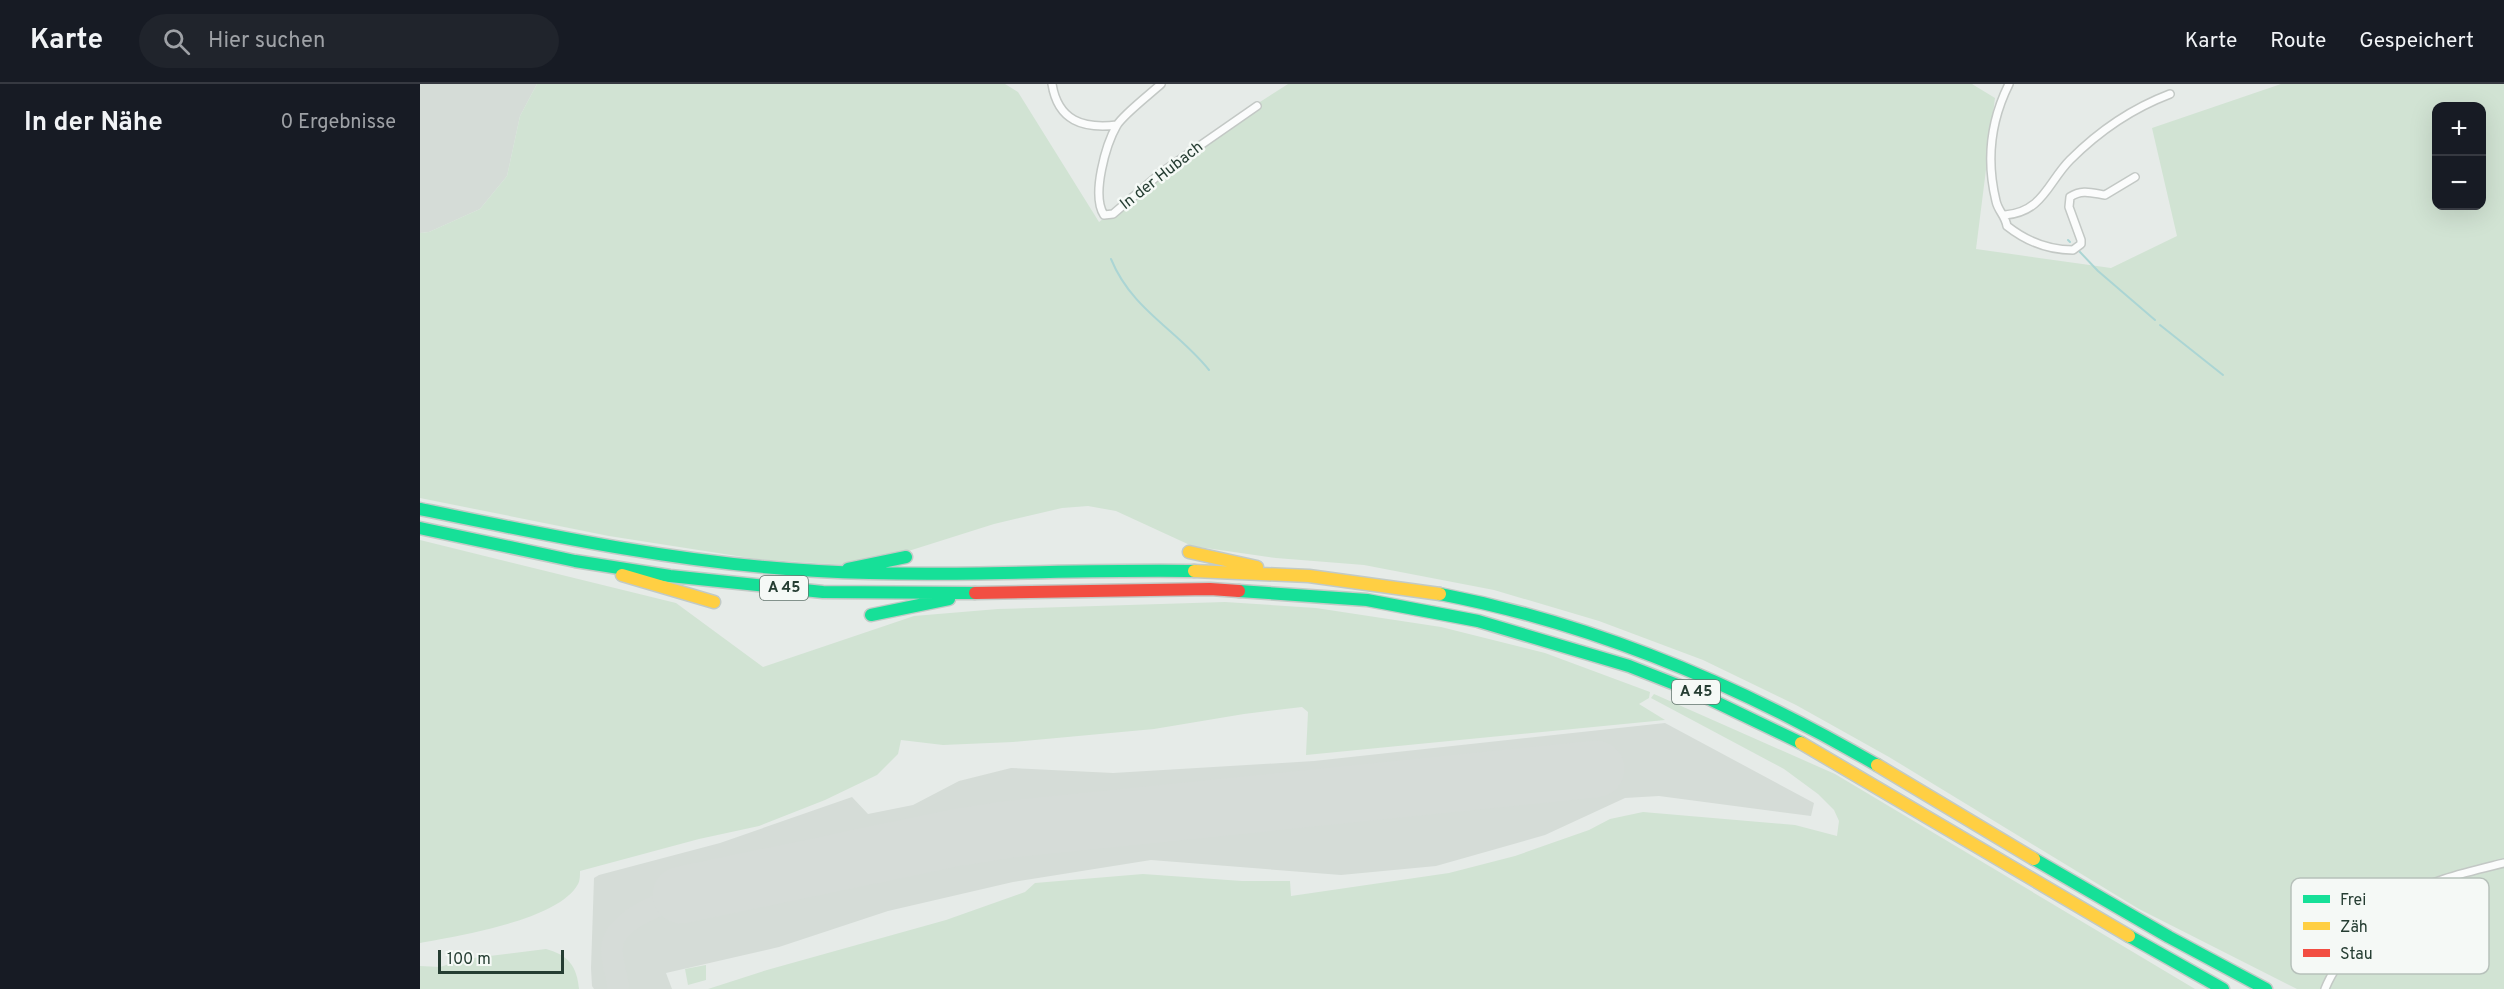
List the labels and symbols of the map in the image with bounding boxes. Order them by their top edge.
street label: In der Hubach [1116,137,1208,215]
road number: A 45 [760,576,808,600]
road number: A 45 [1672,680,1720,704]
legend [2291,878,2489,974]
text: Frei [2340,891,2366,911]
text: Zäh [2340,918,2368,938]
text: Stau [2340,945,2373,965]
scale bar [438,947,564,974]

